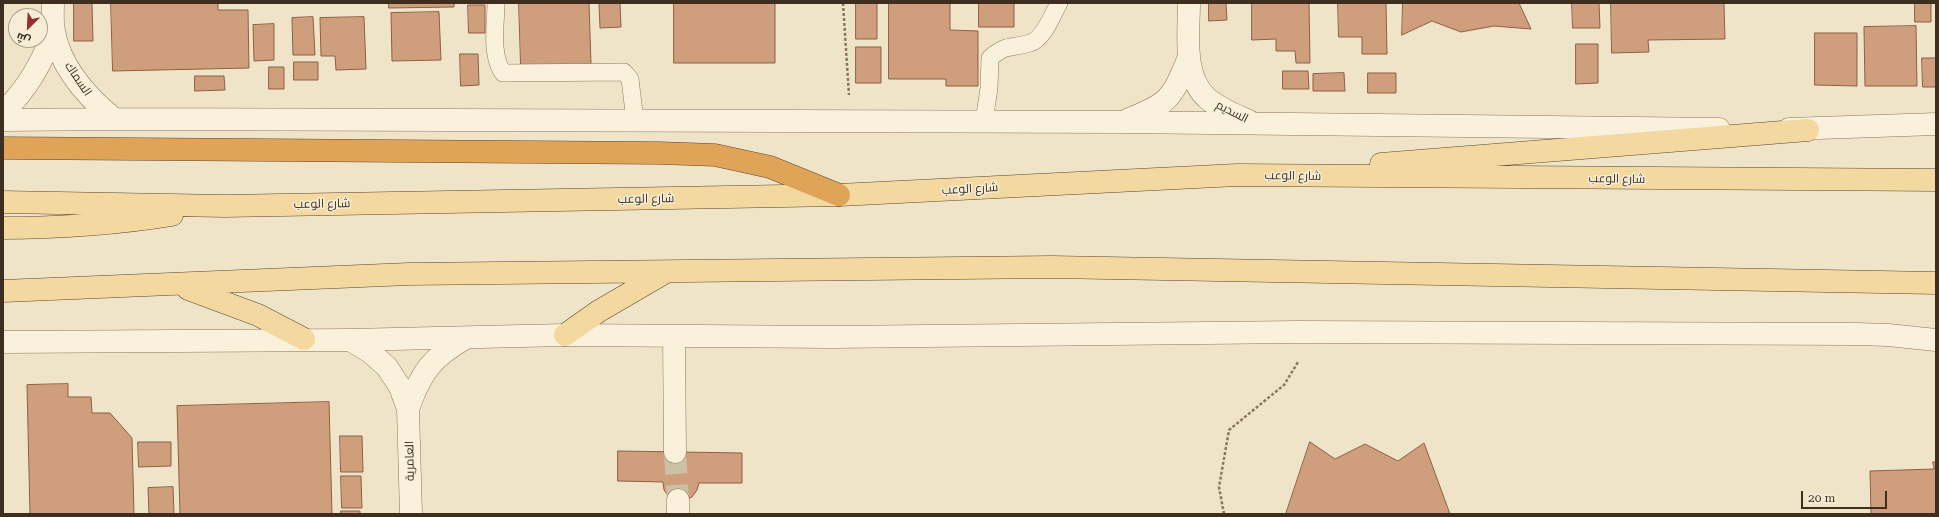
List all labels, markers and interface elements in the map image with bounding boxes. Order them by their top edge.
north arrow [8,8,48,48]
text: ش [14,30,32,47]
street label: السماك [61,59,95,99]
street label: السديم [1213,98,1251,126]
street label: شارع الوعب [1265,168,1321,184]
street label: شارع الوعب [1589,171,1645,187]
street label: شارع الوعب [941,180,999,198]
street label: شارع الوعب [618,191,674,207]
street label: شارع الوعب [294,196,350,212]
street label: العامرية [402,441,418,481]
scale bar [1803,483,1889,509]
text: 20 m [1808,491,1835,505]

